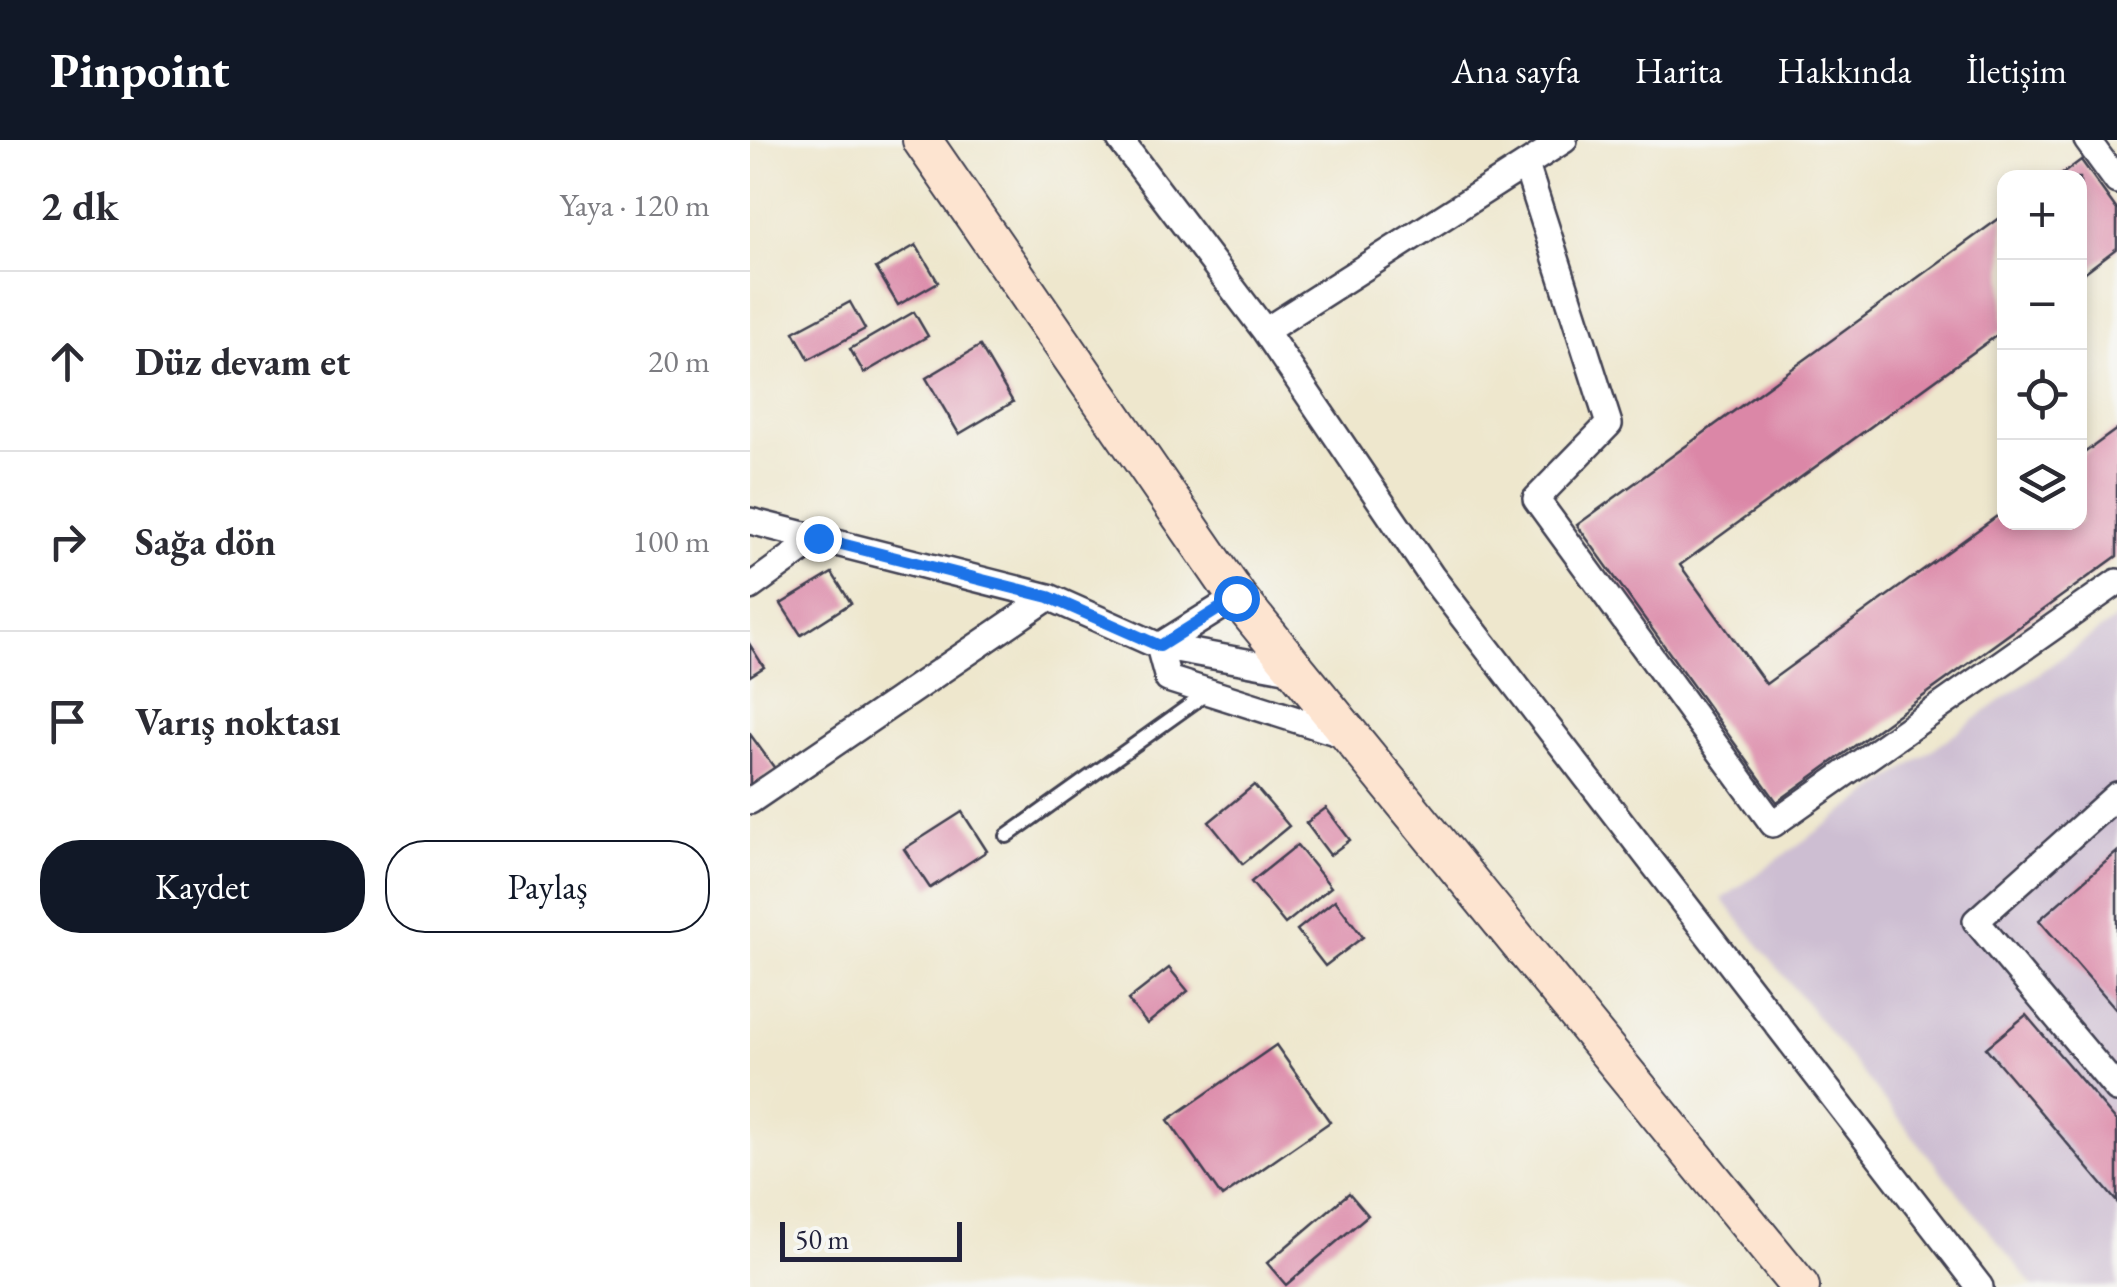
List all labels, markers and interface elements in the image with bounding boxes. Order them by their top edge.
text: Pinpoint [50,39,230,101]
text: Ana sayfa [1452,48,1580,93]
text: Harita [1635,48,1722,93]
text: Hakkında [1777,48,1911,93]
text: İletişim [1966,48,2067,93]
map controls [1997,170,2087,530]
button: + [1997,170,2087,260]
text: 2 dk [40,178,118,233]
text: Yaya · 120 m [559,184,710,226]
button: − [1997,260,2087,350]
icon: ahead [40,334,95,389]
text: Düz devam et [135,337,350,386]
text: 20 m [648,340,710,382]
button: locate [1997,350,2087,440]
button: layers [1997,440,2087,530]
icon: right [40,514,95,569]
route end [796,516,842,562]
text: Sağa dön [135,517,276,566]
text: 100 m [633,520,710,562]
route start [1214,576,1260,622]
icon: arrive [40,694,95,749]
text: Varış noktası [135,697,341,746]
button: Kaydet [40,840,365,933]
button: Paylaş [385,840,710,933]
scale bar [780,1217,962,1262]
text: 50 m [795,1221,849,1257]

